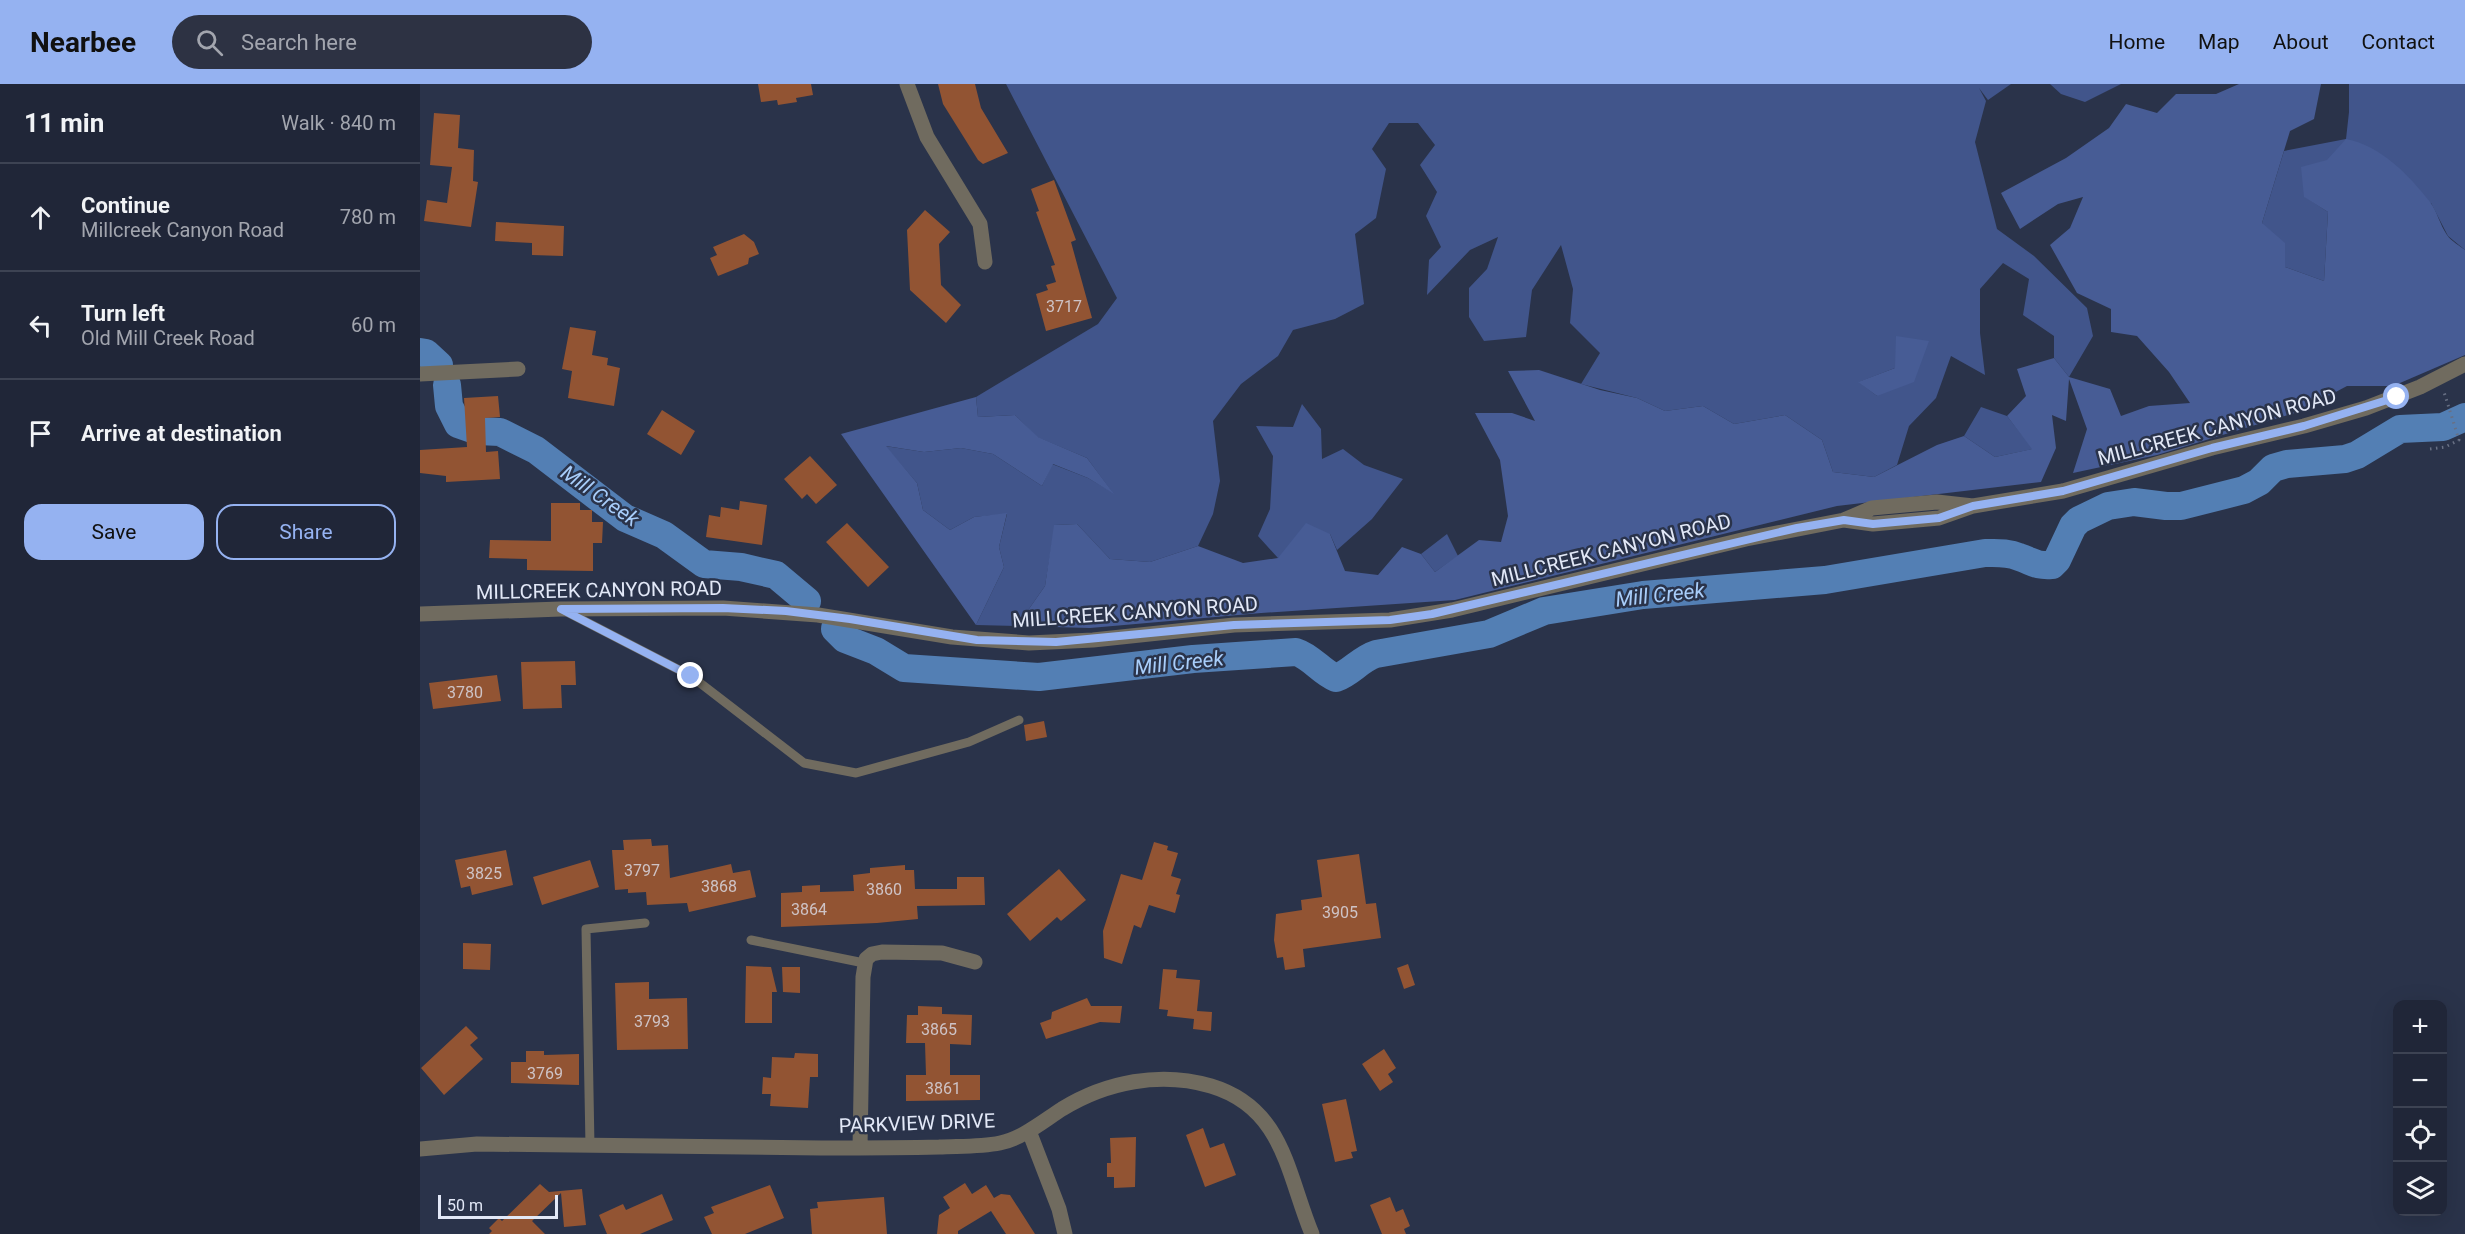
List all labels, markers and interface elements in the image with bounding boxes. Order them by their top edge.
search box [172,15,592,69]
text: Nearbee [30,26,136,59]
icon: search [193,26,226,59]
text: Search here [241,30,357,55]
text: Home [2109,30,2165,54]
text: Map [2198,30,2240,54]
text: About [2273,30,2329,54]
text: Contact [2362,30,2435,54]
text: 11 min [24,108,104,138]
text: Walk · 840 m [281,111,396,135]
text: Continue [81,193,170,218]
icon: ahead [24,201,57,234]
text: 780 m [340,205,396,229]
text: Millcreek Canyon Road [81,218,284,242]
house number: 3717 [1046,297,1082,316]
text: Turn left [81,301,165,326]
icon: left [24,309,57,342]
text: 60 m [351,313,396,337]
text: Old Mill Creek Road [81,326,255,350]
route start [2383,383,2409,409]
street label: MILLCREEK CANYON ROAD [2095,384,2339,470]
icon: arrive [24,417,57,450]
text: Arrive at destination [81,421,282,446]
water label: Mill Creek [556,460,644,532]
button: Save [24,504,204,560]
button: Share [216,504,396,560]
street label: MILLCREEK CANYON ROAD [1489,509,1733,591]
street label: MILLCREEK CANYON ROAD [476,576,722,604]
water label: Mill Creek [1614,578,1707,612]
street label: MILLCREEK CANYON ROAD [1011,591,1259,633]
water label: Mill Creek [1133,646,1226,680]
route end [677,662,703,688]
house number: 3780 [447,683,483,702]
house number: 3797 [624,861,660,880]
house number: 3825 [466,864,502,883]
house number: 3868 [701,877,737,896]
house number: 3860 [866,880,902,899]
house number: 3864 [791,900,827,919]
house number: 3905 [1322,903,1358,922]
map controls [2393,1000,2447,1216]
button: + [2393,1000,2447,1054]
house number: 3793 [634,1012,670,1031]
house number: 3865 [921,1020,957,1039]
button: − [2393,1054,2447,1108]
house number: 3769 [527,1064,563,1083]
house number: 3861 [925,1079,961,1098]
street label: PARKVIEW DRIVE [838,1108,996,1138]
button: locate [2393,1108,2447,1162]
button: layers [2393,1162,2447,1216]
scale bar [438,1192,558,1220]
text: 50 m [447,1196,483,1215]

